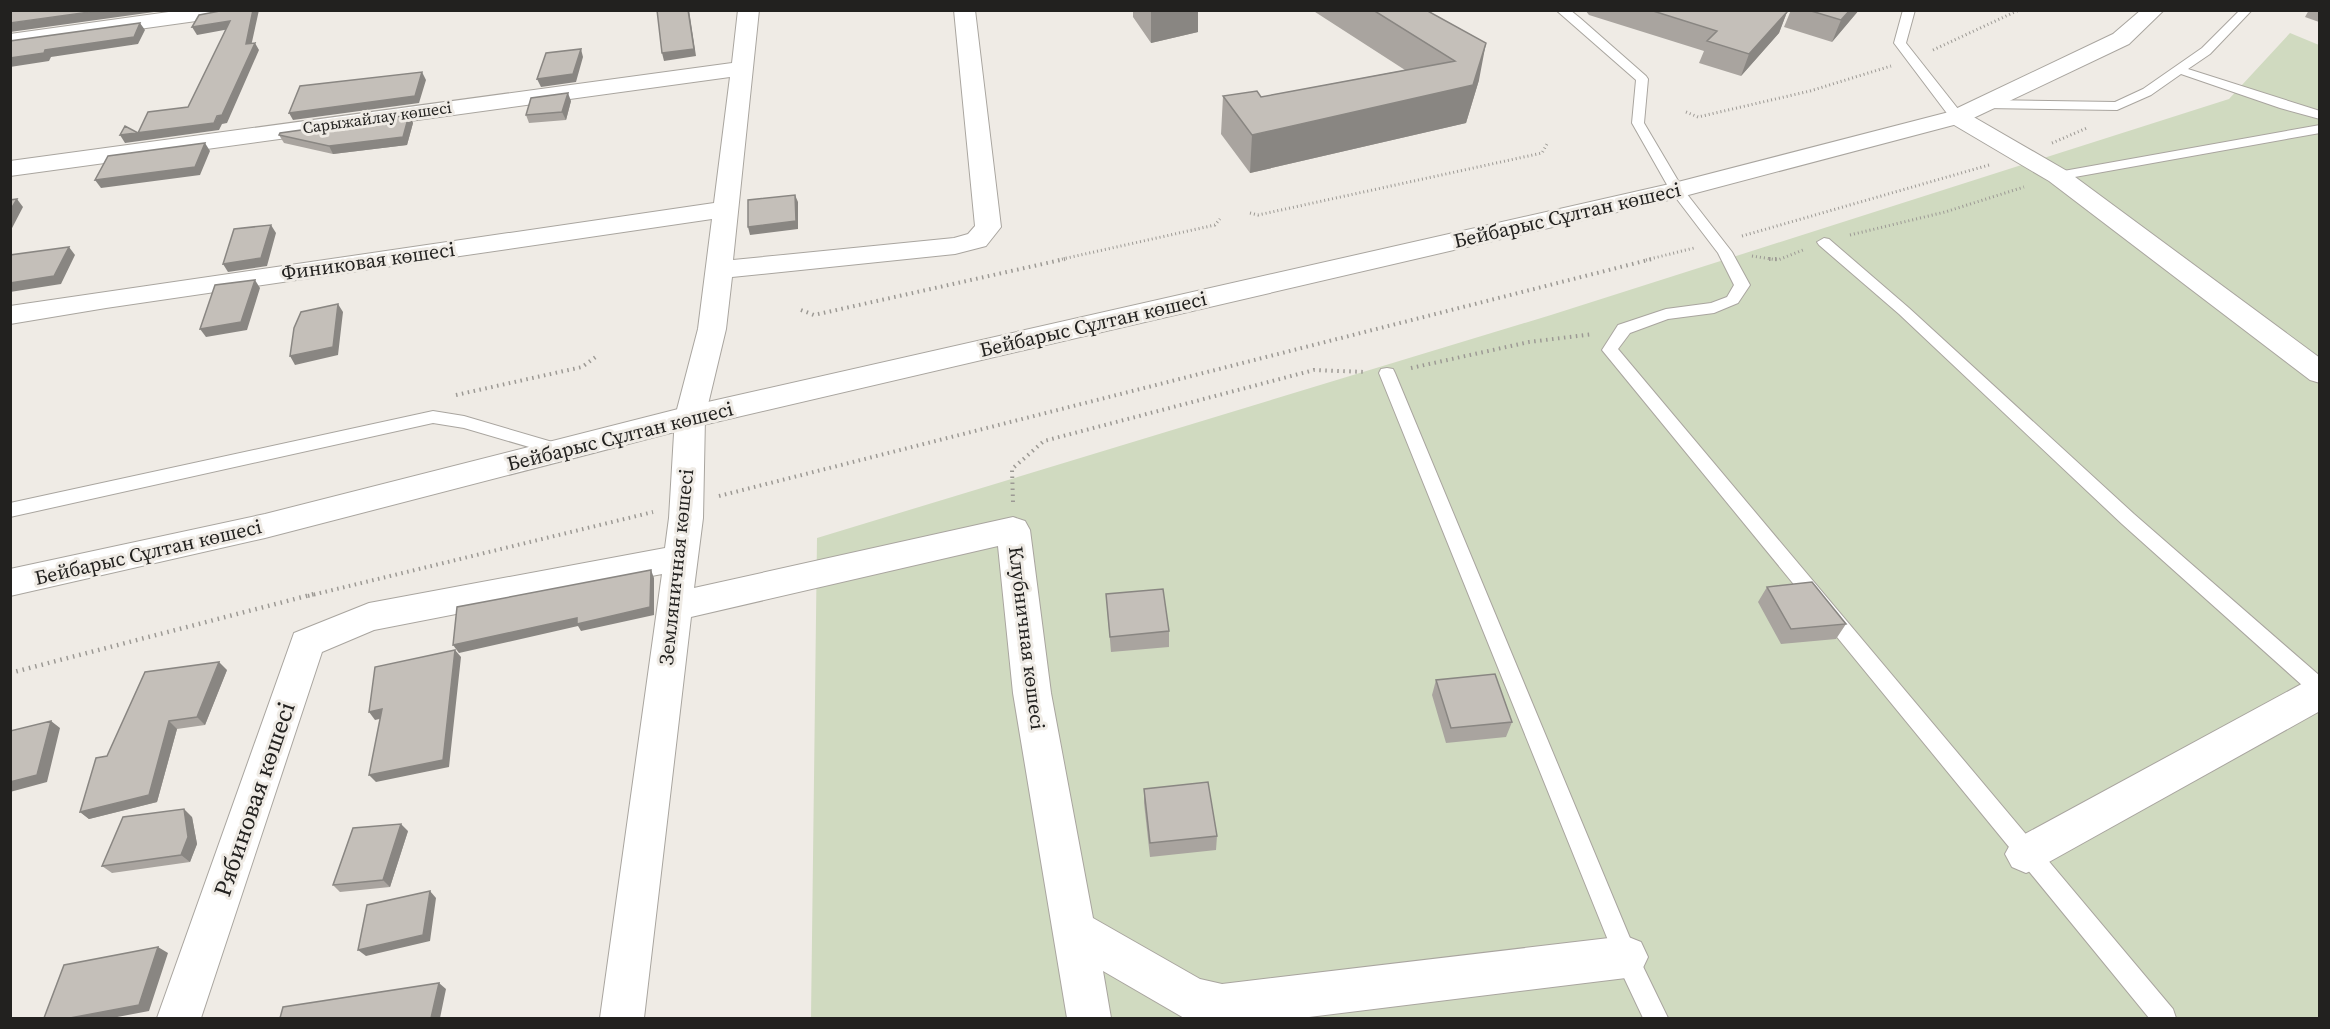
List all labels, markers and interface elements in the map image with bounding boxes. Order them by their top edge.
street label: Сарыжайлау көшесі [301,96,453,138]
street label: Бейбарыс Сұлтан көшесі [1451,175,1683,255]
street label: Финиковая көшесі [279,235,457,287]
street label: Бейбарыс Сұлтан көшесі [977,284,1209,364]
street label: Бейбарыс Сұлтан көшесі [504,394,736,478]
street label: Земляничная көшесі [652,467,700,667]
street label: Бейбарыс Сұлтан көшесі [32,512,264,592]
street label: Клубничная көшесі [1002,545,1052,731]
street label: Рябиновая көшесі [205,697,303,901]

